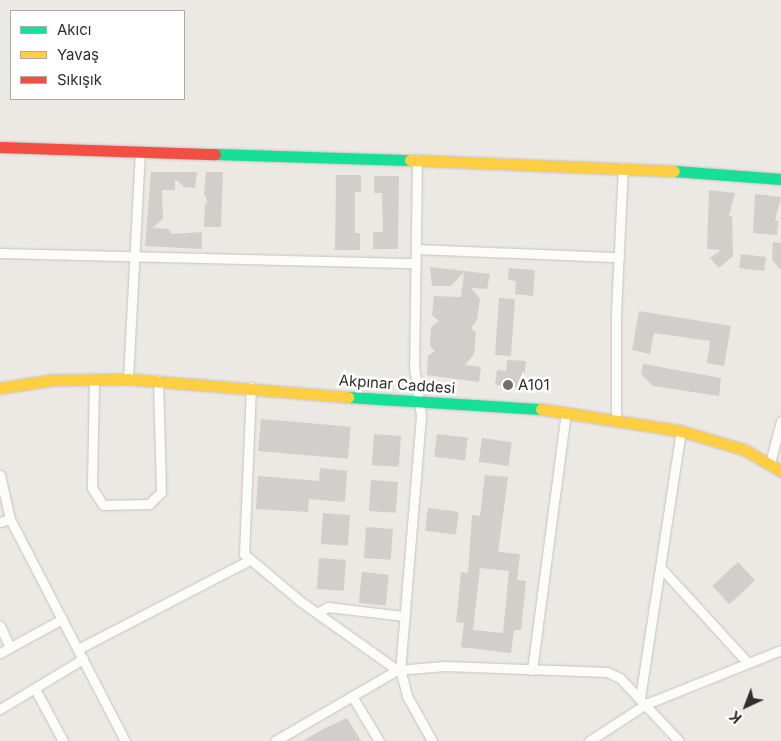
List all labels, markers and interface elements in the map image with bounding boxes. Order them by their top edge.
legend [10,10,185,100]
text: Akıcı [57,20,91,39]
text: Yavaş [57,45,99,64]
text: Sıkışık [57,70,102,89]
street label: Akpınar Caddesi [338,371,456,397]
place label: A101 [518,376,550,394]
marker: A101 [502,379,514,391]
north arrow [721,681,771,731]
text: K [726,708,745,727]

